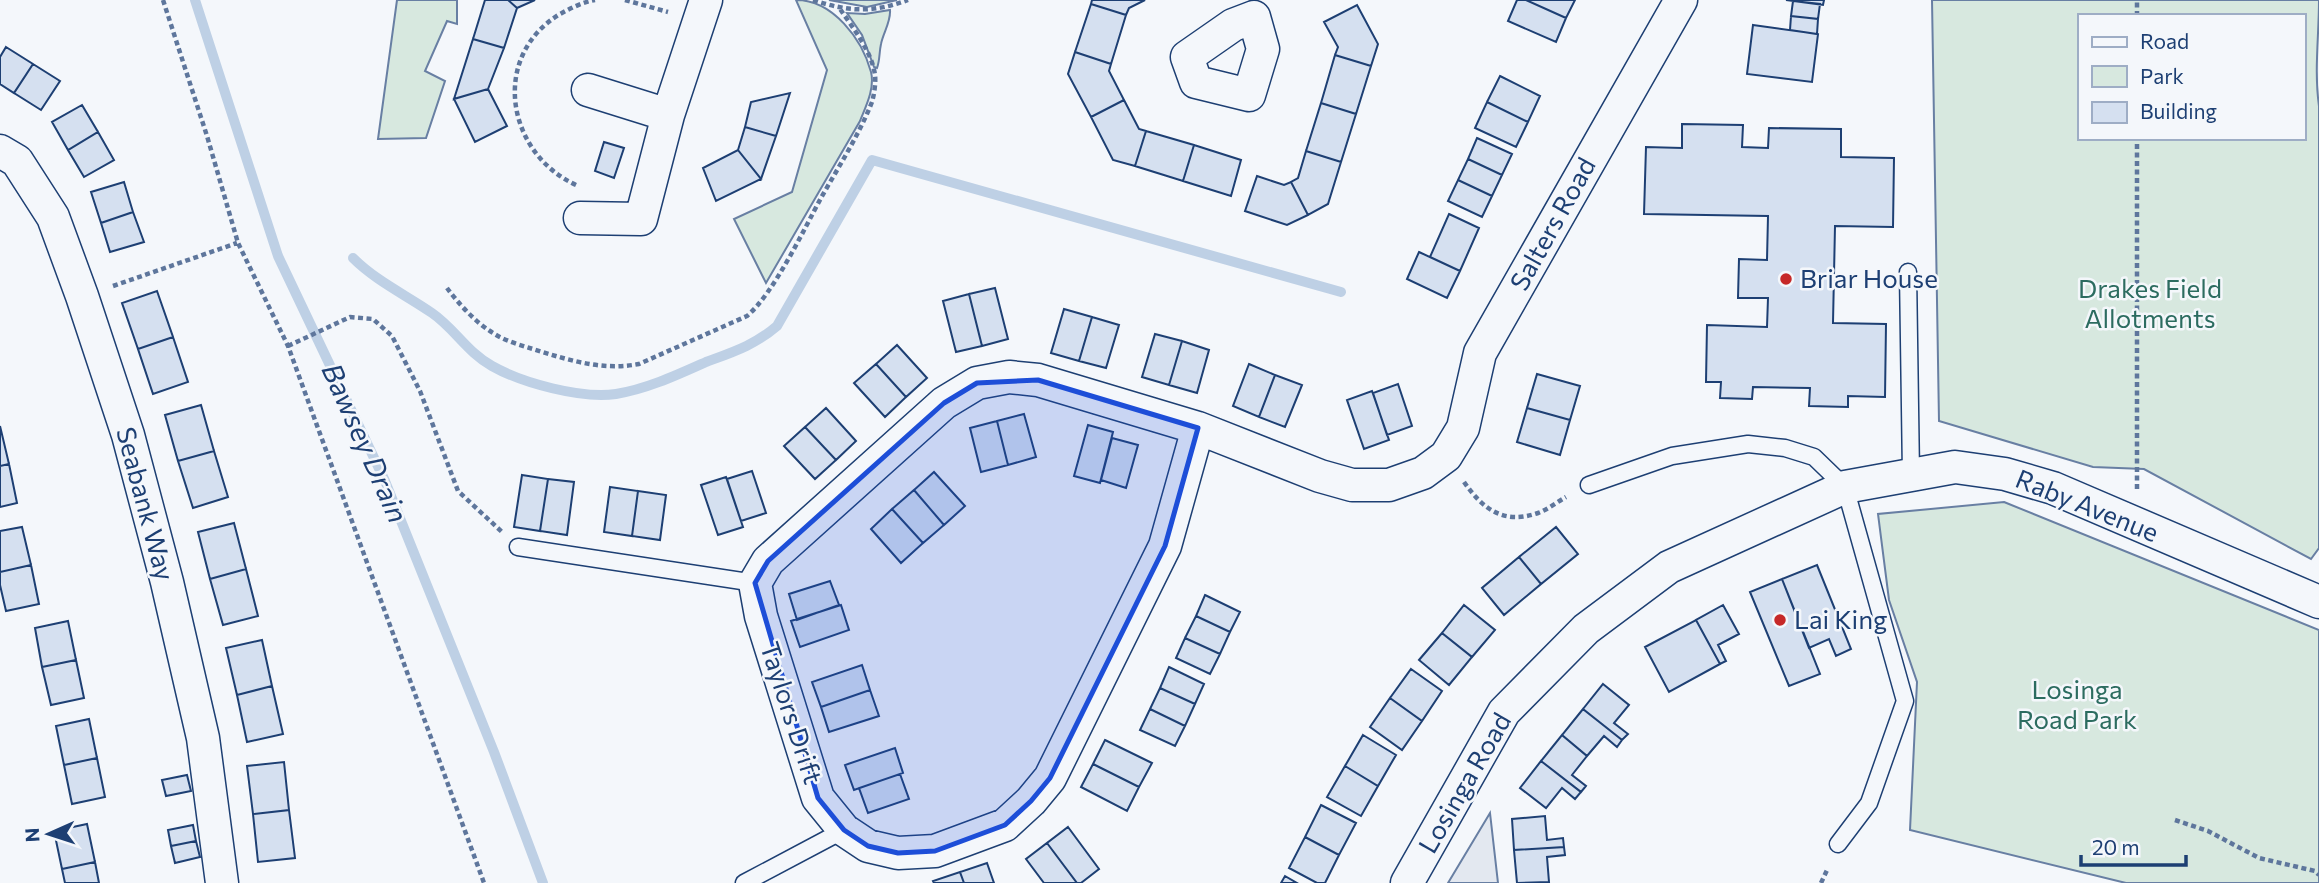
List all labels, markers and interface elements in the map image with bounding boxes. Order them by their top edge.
legend [2078,14,2305,140]
text: Road [2140,28,2189,53]
text: Park [2140,63,2184,88]
text: Building [2140,98,2217,123]
street label: Salters Road [1502,151,1601,295]
place label: Briar House [1800,262,1938,293]
marker: Briar House [1778,271,1794,287]
park label: Drakes Field Allotments [2078,272,2222,333]
water label: Bawsey Drain [316,358,416,528]
street label: Seabank Way [111,424,182,584]
street label: Raby Avenue [2012,462,2163,547]
place label: Lai King [1794,603,1887,634]
marker: Lai King [1772,612,1788,628]
street label: Taylors Drift [755,638,830,787]
park label: Losinga Road Park [2017,673,2137,734]
street label: Losinga Road [1411,707,1516,858]
north arrow [14,799,84,869]
scale bar [2081,824,2186,868]
text: N [20,827,43,843]
text: 20 m [2092,834,2140,859]

